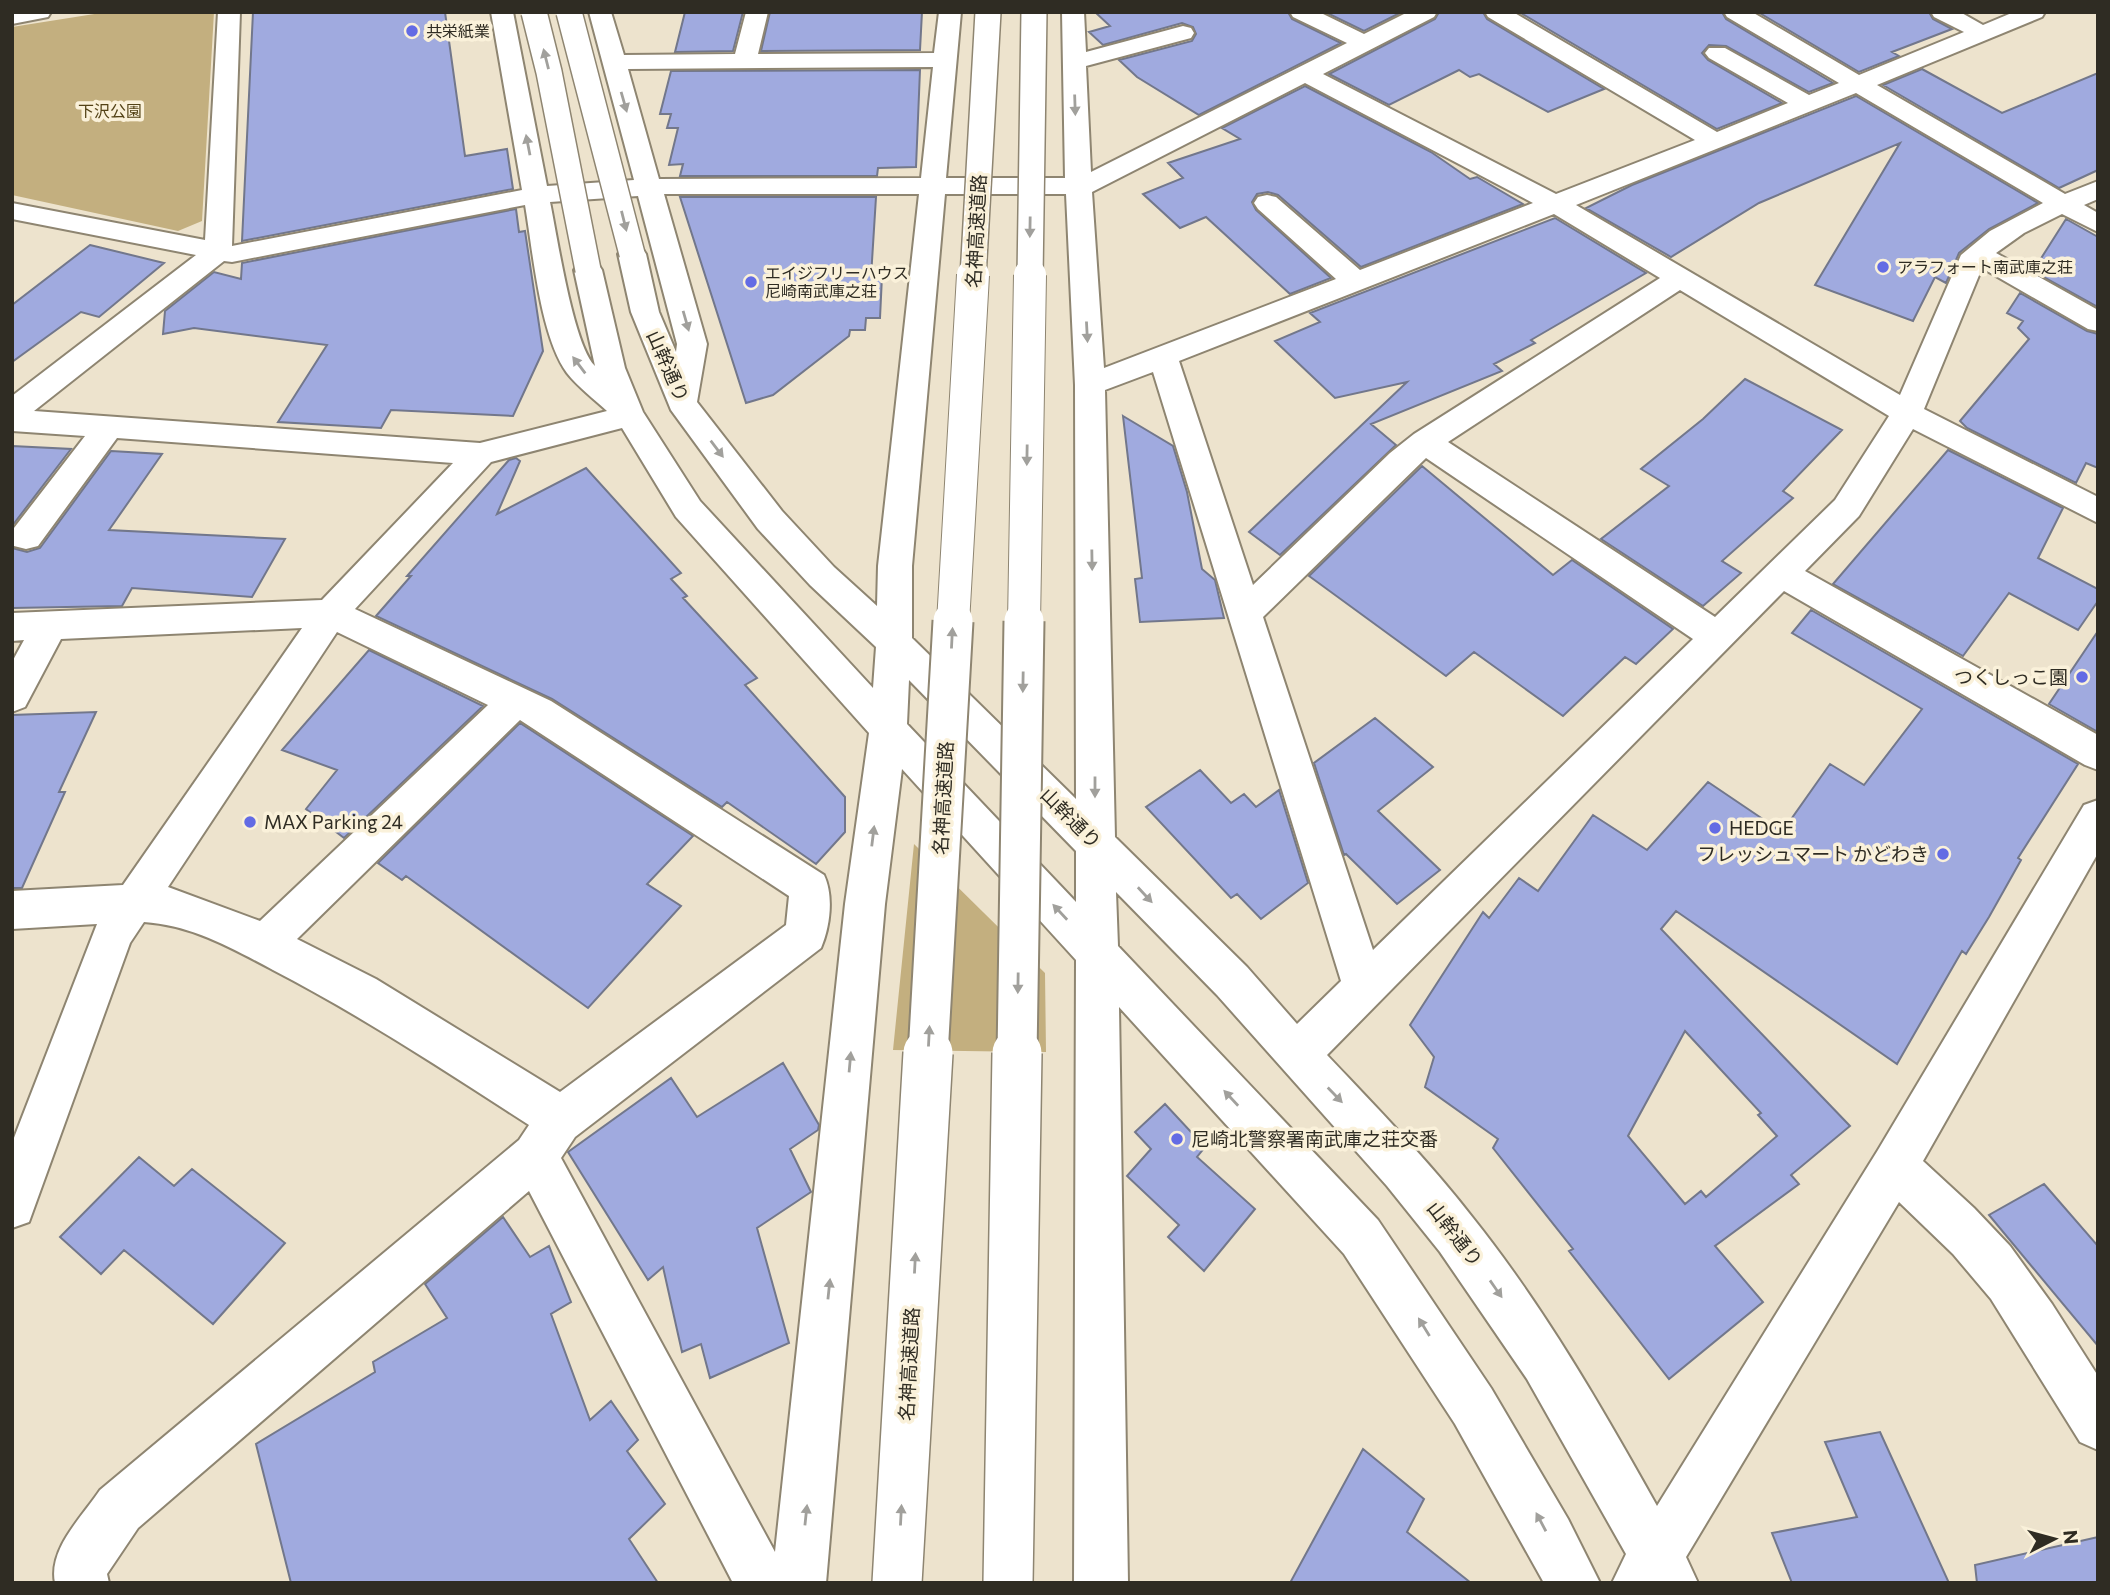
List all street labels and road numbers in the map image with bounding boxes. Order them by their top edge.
street label: 名神高速道路 [961,173,990,289]
street label: 山幹通り [642,326,694,405]
street label: 名神高速道路 [928,740,957,856]
street label: 山幹通り [1036,783,1106,853]
street label: 山幹通り [1423,1197,1488,1271]
street label: 名神高速道路 [894,1306,923,1422]

